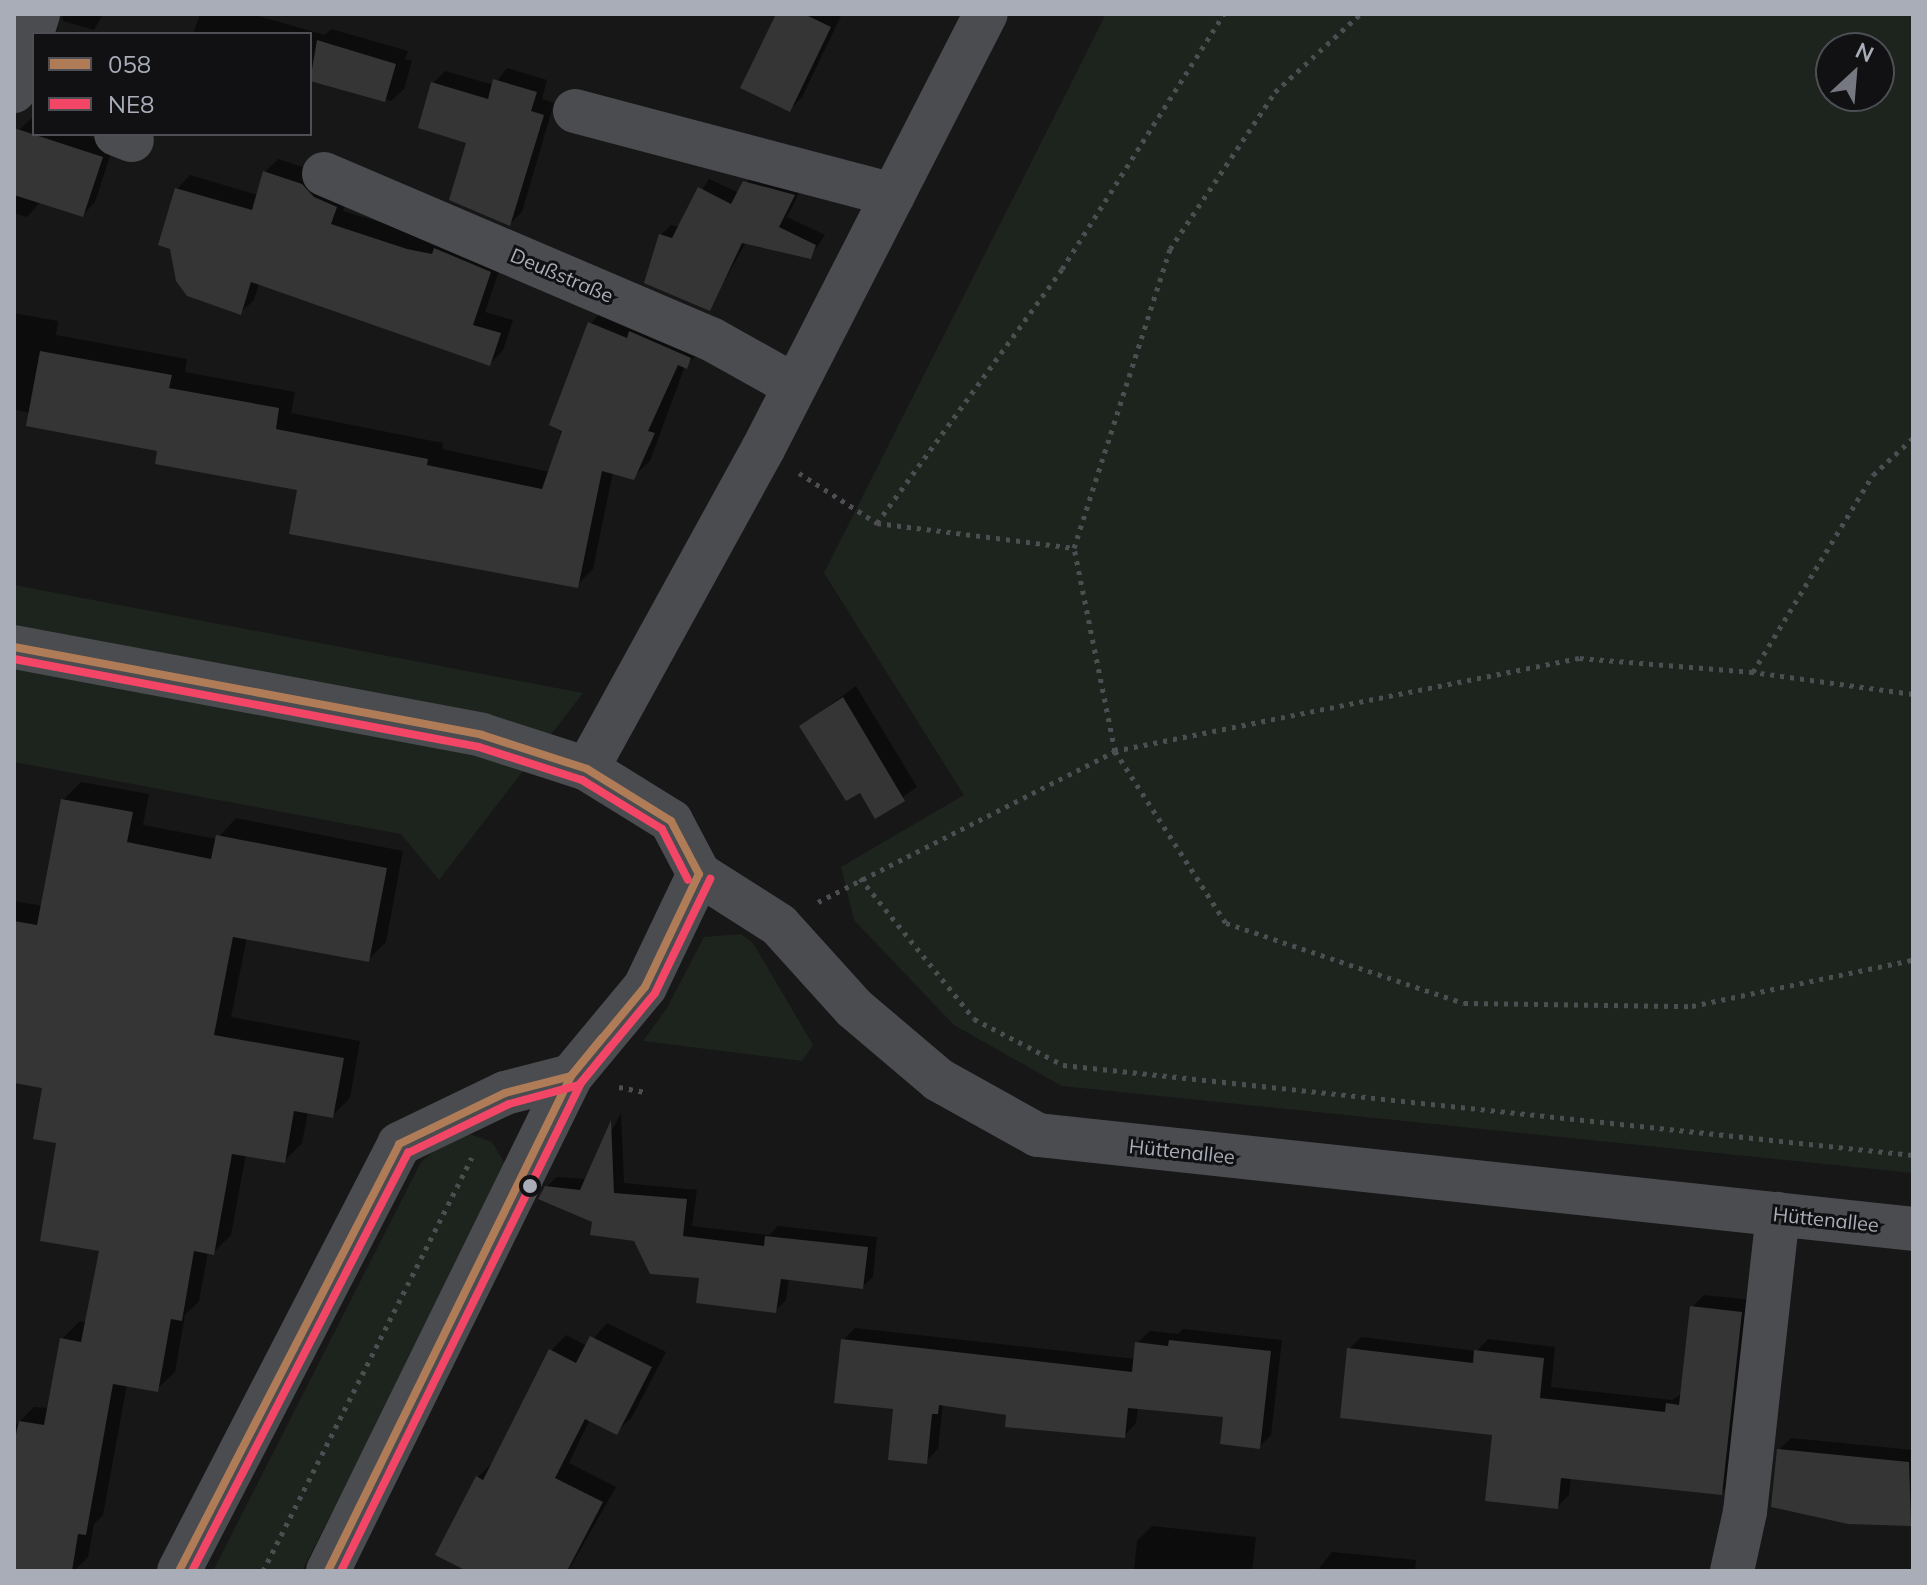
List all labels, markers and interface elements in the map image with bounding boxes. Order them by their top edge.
legend [32,32,312,136]
north arrow [1815,32,1895,112]
text: N [1851,36,1878,68]
text: 058 [108,49,151,79]
text: NE8 [108,89,154,119]
street label: Deußstraße [507,243,617,307]
street label: Hüttenallee [1128,1134,1236,1168]
unlabelled marker [522,1178,538,1194]
street label: Hüttenallee [1772,1202,1880,1236]

